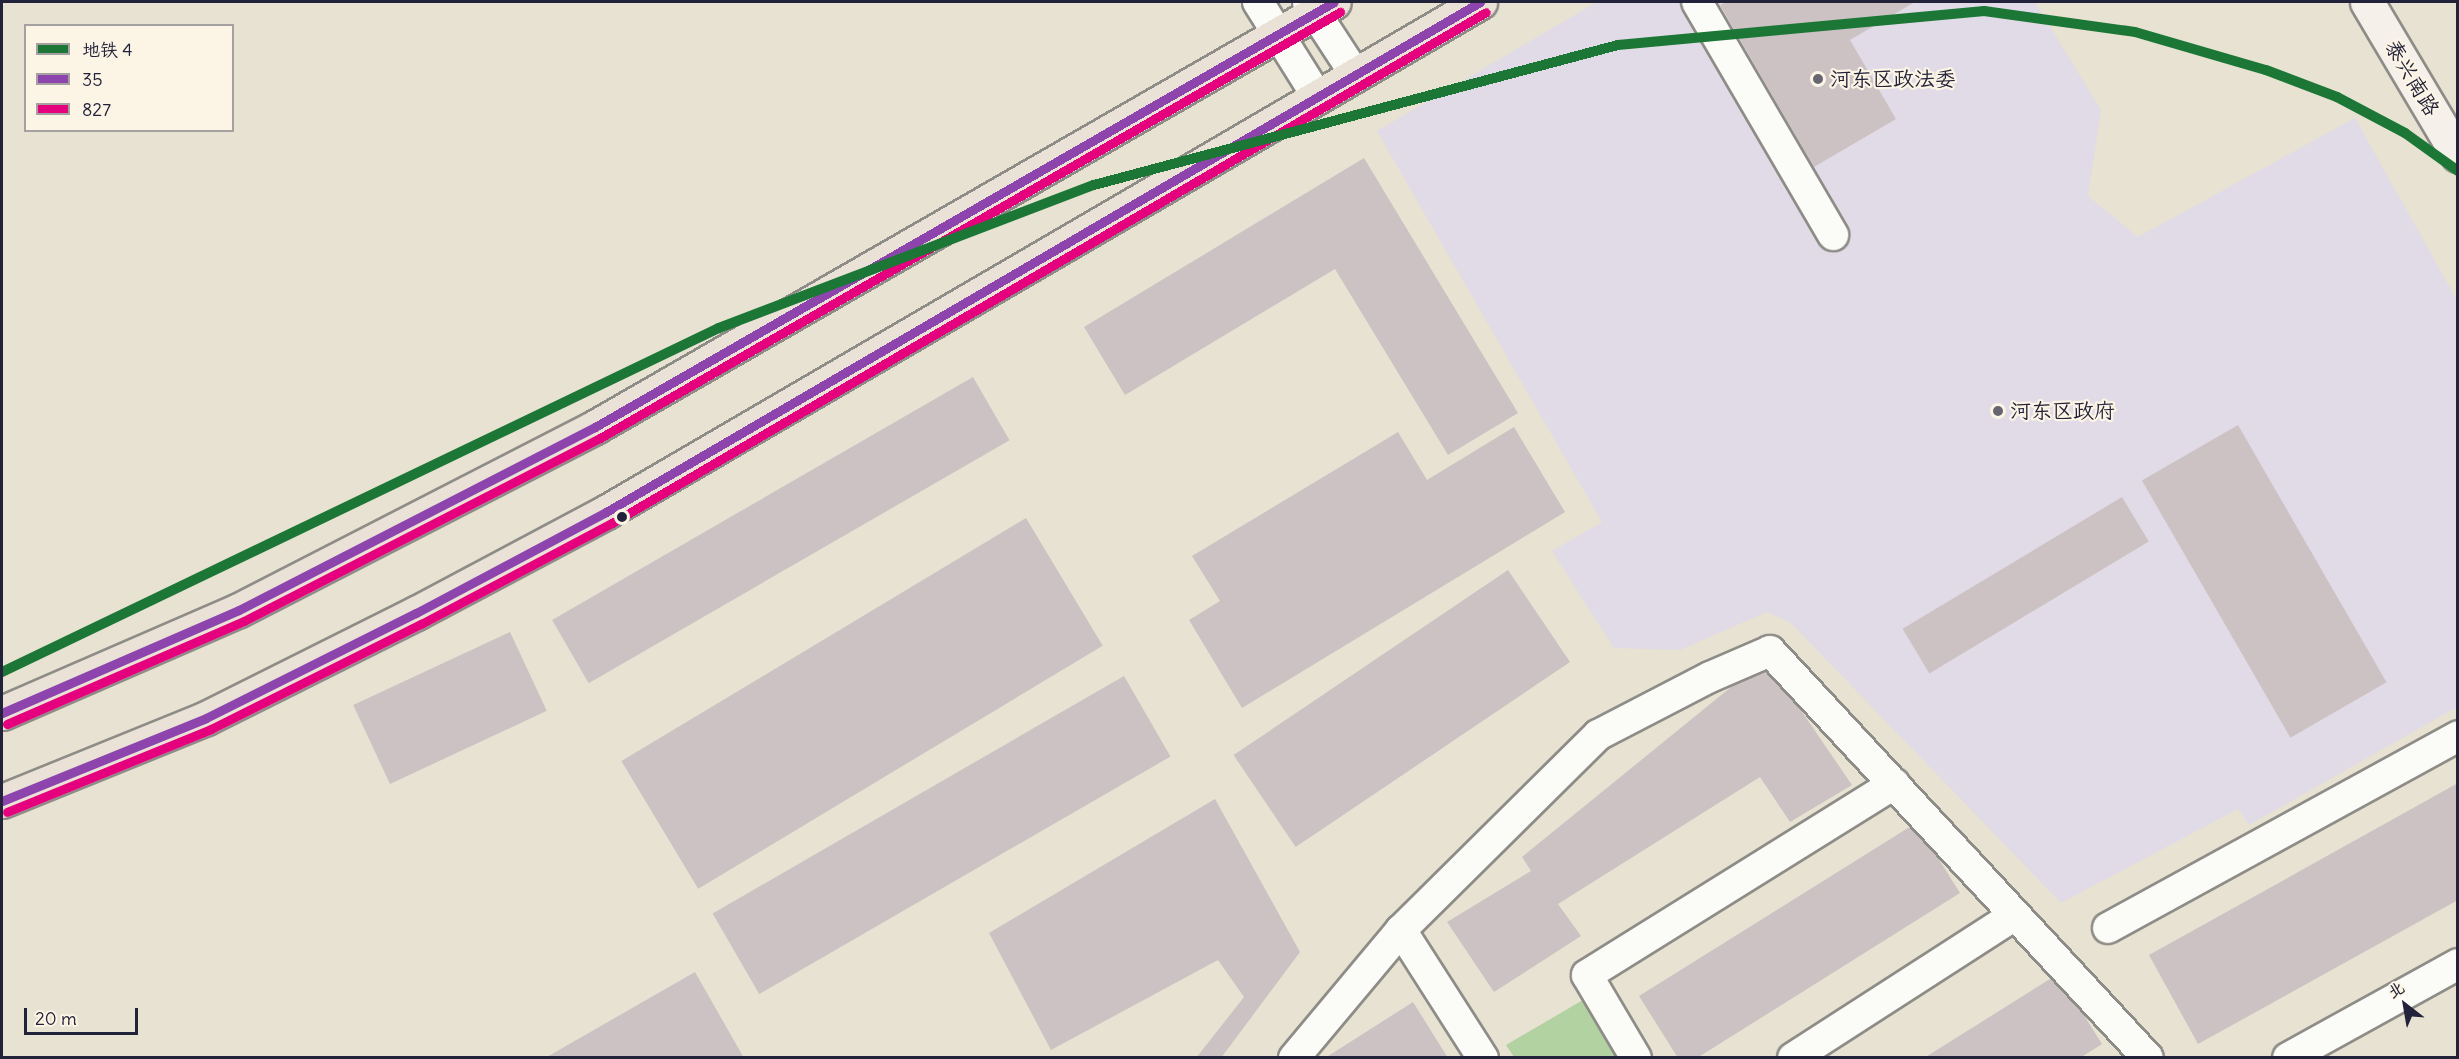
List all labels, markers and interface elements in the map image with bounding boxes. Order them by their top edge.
legend [24,24,234,132]
street label: 泰兴南路 [2380,36,2444,120]
text: 地铁 4 [82,38,133,61]
place label: 河东区政法委 [1830,66,1956,92]
text: 35 [82,68,103,91]
marker: 河东区政法委 [1811,72,1825,86]
text: 827 [82,98,111,121]
place label: 河东区政府 [2010,398,2115,424]
marker: 河东区政府 [1991,404,2005,418]
unlabelled marker [616,511,628,523]
north arrow [2375,975,2435,1035]
text: 北 [2384,977,2408,1002]
scale bar [27,996,141,1034]
text: 20 m [35,1007,77,1030]

